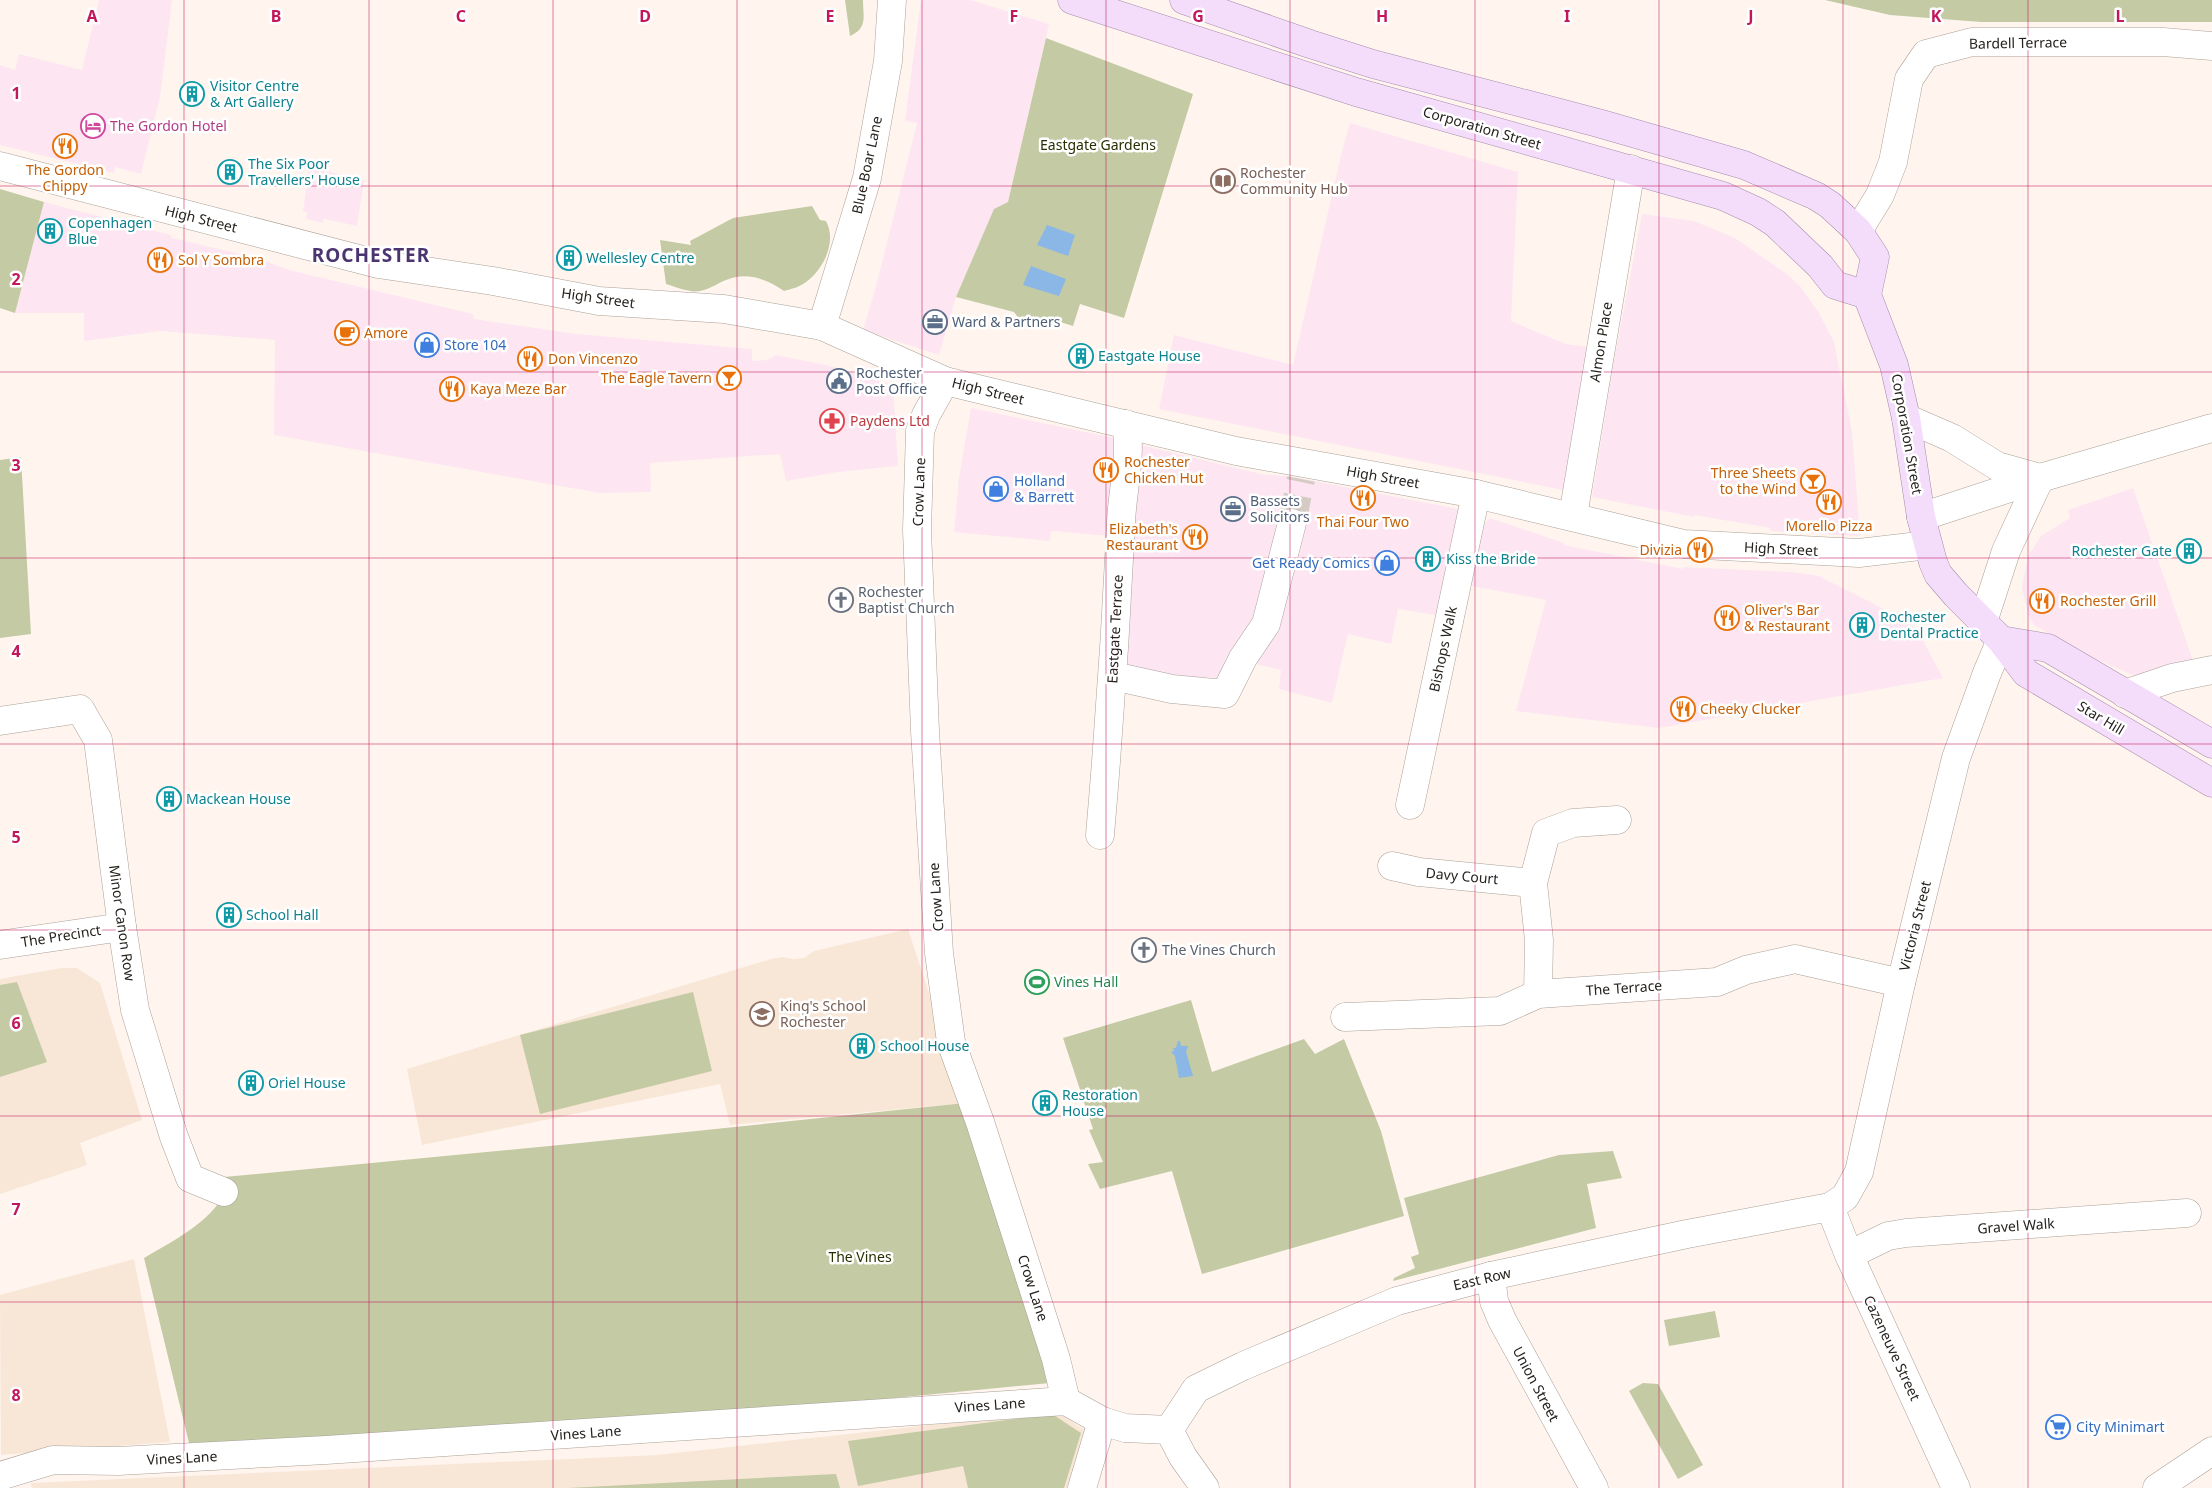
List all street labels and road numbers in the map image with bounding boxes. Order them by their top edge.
street label: Bardell Terrace [1969,32,2067,53]
street label: Corporation Street [1421,102,1543,153]
street label: Blue Boar Lane [847,114,886,216]
street label: High Street [163,200,239,237]
street label: High Street [560,283,636,312]
street label: Almon Place [1585,300,1616,383]
street label: High Street [950,372,1026,409]
street label: Corporation Street [1888,372,1927,496]
street label: Crow Lane [908,457,929,527]
street label: High Street [1345,461,1421,492]
street label: High Street [1744,537,1818,560]
street label: Eastgate Terrace [1102,574,1127,684]
street label: Bishops Walk [1424,604,1461,694]
street label: Star Hill [2074,696,2128,739]
street label: Crow Lane [924,862,947,932]
street label: Davy Court [1425,863,1499,888]
street label: Minor Canon Row [105,864,140,982]
street label: Victoria Street [1894,879,1935,973]
street label: The Precinct [20,920,102,951]
street label: The Terrace [1585,975,1663,1000]
street label: Gravel Walk [1977,1213,2056,1238]
street label: Crow Lane [1014,1252,1053,1324]
street label: East Row [1451,1263,1513,1294]
street label: Cazeneuve Street [1860,1292,1925,1404]
street label: Union Street [1509,1343,1564,1425]
street label: Vines Lane [954,1393,1026,1416]
street label: Vines Lane [550,1421,622,1444]
street label: Vines Lane [146,1446,218,1469]

